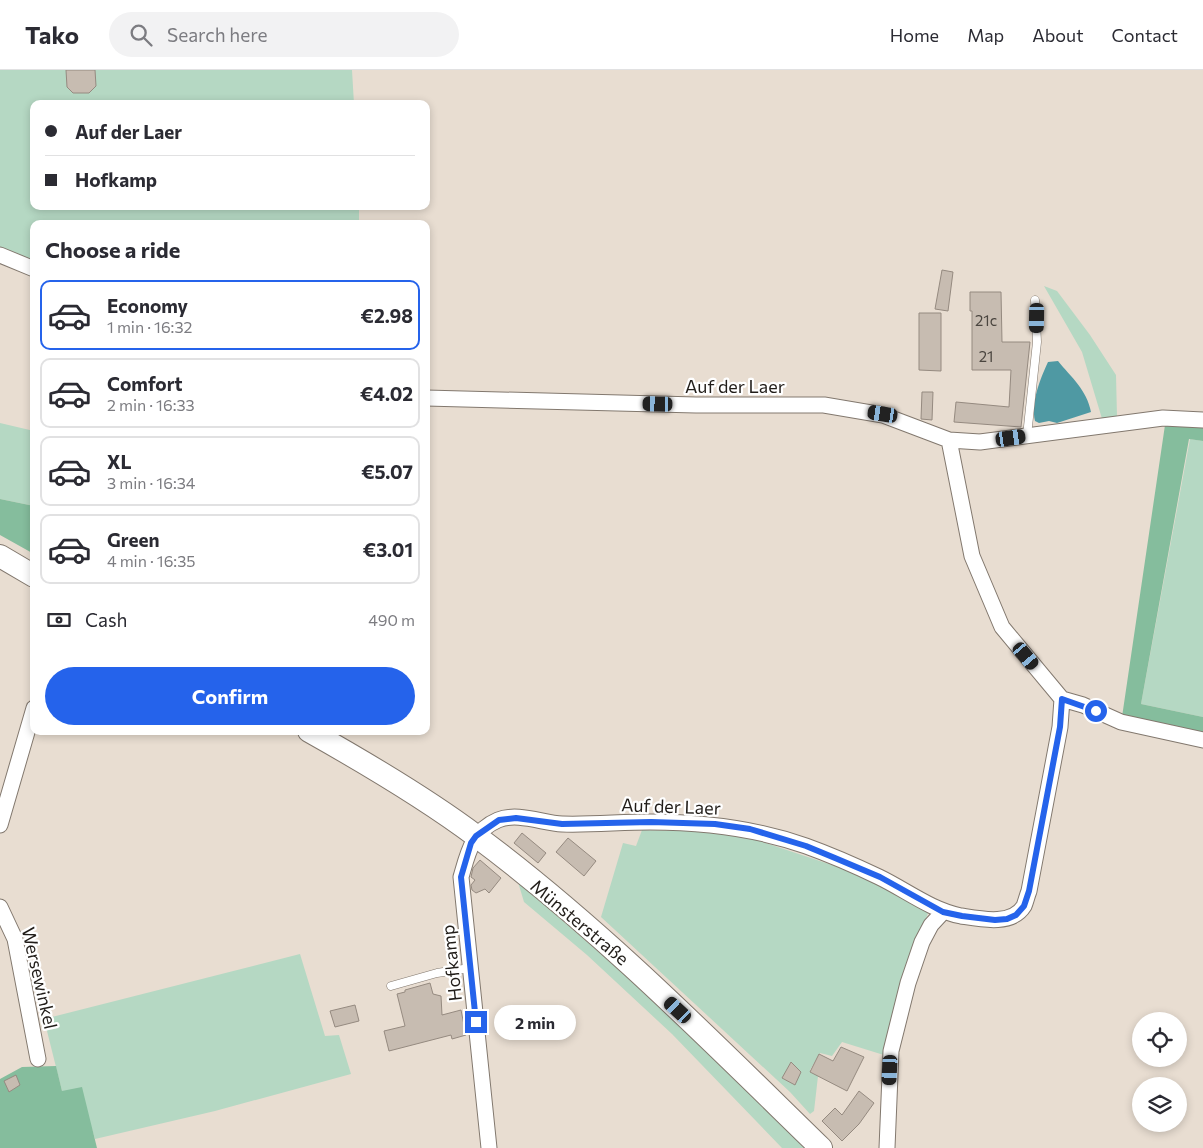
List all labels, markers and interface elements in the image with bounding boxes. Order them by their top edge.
search box [109,12,459,57]
text: Tako [25,20,79,49]
icon: search [127,21,155,49]
text: Search here [167,23,267,46]
text: Home [890,24,939,46]
text: Map [967,24,1004,46]
text: About [1032,24,1084,46]
text: Contact [1112,24,1178,46]
text: Auf der Laer [75,120,182,143]
text: Hofkamp [75,168,157,191]
text: Choose a ride [45,236,180,263]
icon: car [47,293,92,338]
text: Economy [107,294,188,317]
car [1029,303,1044,333]
text: €2.98 [361,304,413,327]
house number: 21c [975,311,997,329]
text: 1 min · 16:32 [107,317,192,336]
house number: 21 [979,347,993,365]
icon: car [47,371,92,416]
text: Comfort [107,372,183,395]
street label: Auf der Laer [685,375,785,397]
text: €4.02 [360,382,413,405]
text: 2 min · 16:33 [107,395,195,414]
car [642,396,673,412]
car [867,404,898,424]
car [995,428,1026,448]
icon: car [47,449,92,494]
text: XL [107,450,132,473]
text: €5.07 [361,460,413,483]
text: 3 min · 16:34 [107,473,195,492]
icon: car [47,527,92,572]
text: Green [107,528,159,551]
text: €3.01 [363,538,413,561]
text: 4 min · 16:35 [107,551,195,570]
icon: cash [45,606,73,634]
text: Cash [85,608,127,631]
text: 490 m [368,610,415,629]
car [1010,640,1041,672]
button: Confirm [45,667,415,725]
route start [1085,700,1107,722]
street label: Auf der Laer [621,793,721,819]
street label: Münsterstraße [526,874,634,970]
street label: Hofkamp [436,924,466,1002]
street label: Wersewinkel [18,925,62,1031]
car [661,994,694,1026]
callout: 2 min [494,1004,576,1040]
route end [465,1011,487,1033]
map controls [1132,1012,1187,1132]
button: locate [1132,1012,1187,1067]
text: 2 min [515,1013,555,1032]
car [881,1055,898,1085]
button: layers [1132,1077,1187,1132]

